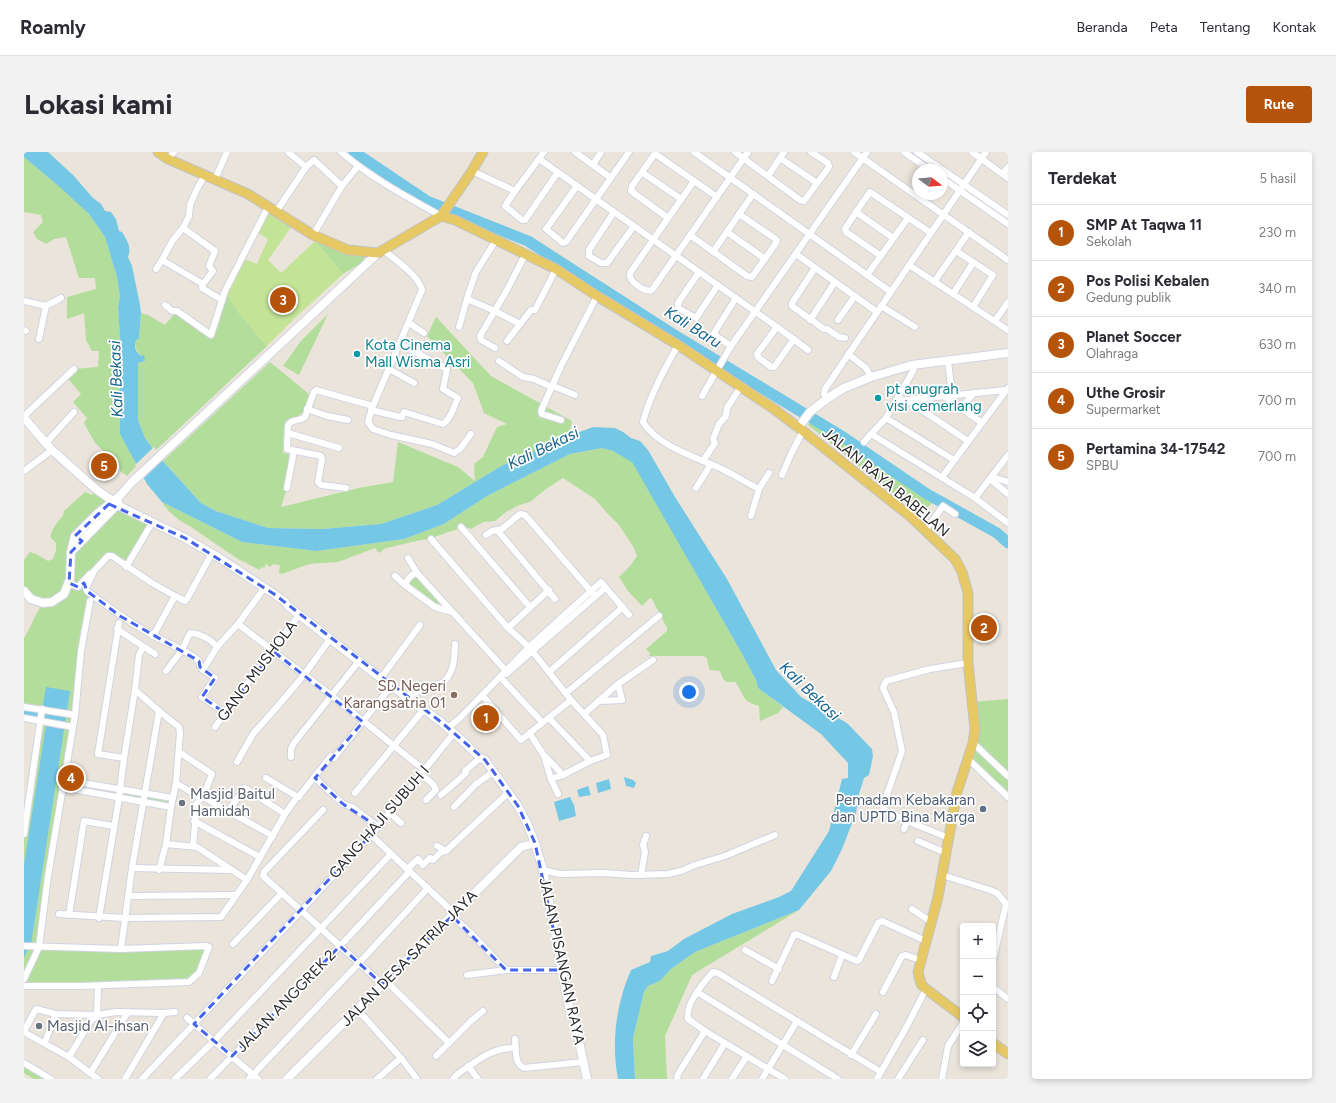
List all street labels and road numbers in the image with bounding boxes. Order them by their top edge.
street label: JALAN RAYA BABELAN [819,424,953,540]
street label: GANG MUSHOLA [213,617,301,725]
street label: GANG HAJI SUBUH I [325,762,433,882]
street label: JALAN PISANGAN RAYA [535,876,589,1046]
street label: JALAN DESA SATRIA JAYA [337,886,481,1030]
street label: JALAN ANGGREK 2 [233,946,339,1056]

